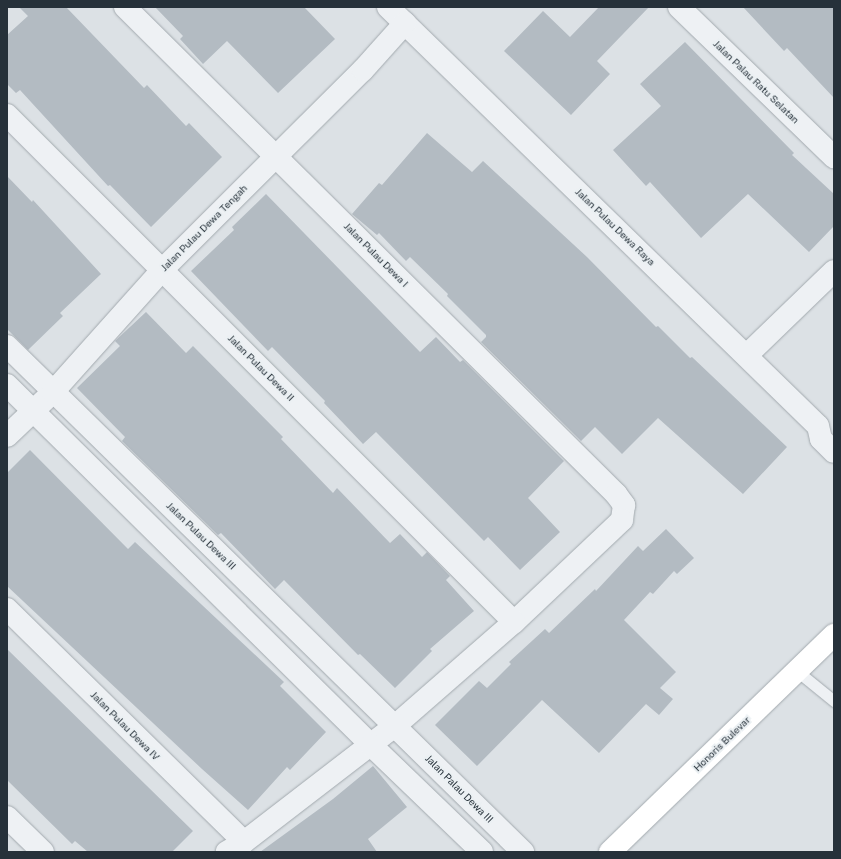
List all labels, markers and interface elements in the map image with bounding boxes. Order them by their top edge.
street label: Jalan Palau Ratu Selatan [711,38,801,126]
street label: Jalan Pulau Dewa Tengah [158,182,250,274]
street label: Jalan Pulau Dewa Raya [573,186,657,268]
street label: Jalan Pulau Dewa I [341,220,411,290]
street label: Jalan Pulau Dewa II [225,332,297,404]
street label: Jalan Pulau Dewa III [164,500,238,572]
street label: Jalan Pulau Dewa IV [88,689,162,763]
street label: Honoris Bulevar [691,714,753,774]
street label: Jalan Palau Dewa III [422,752,496,826]

